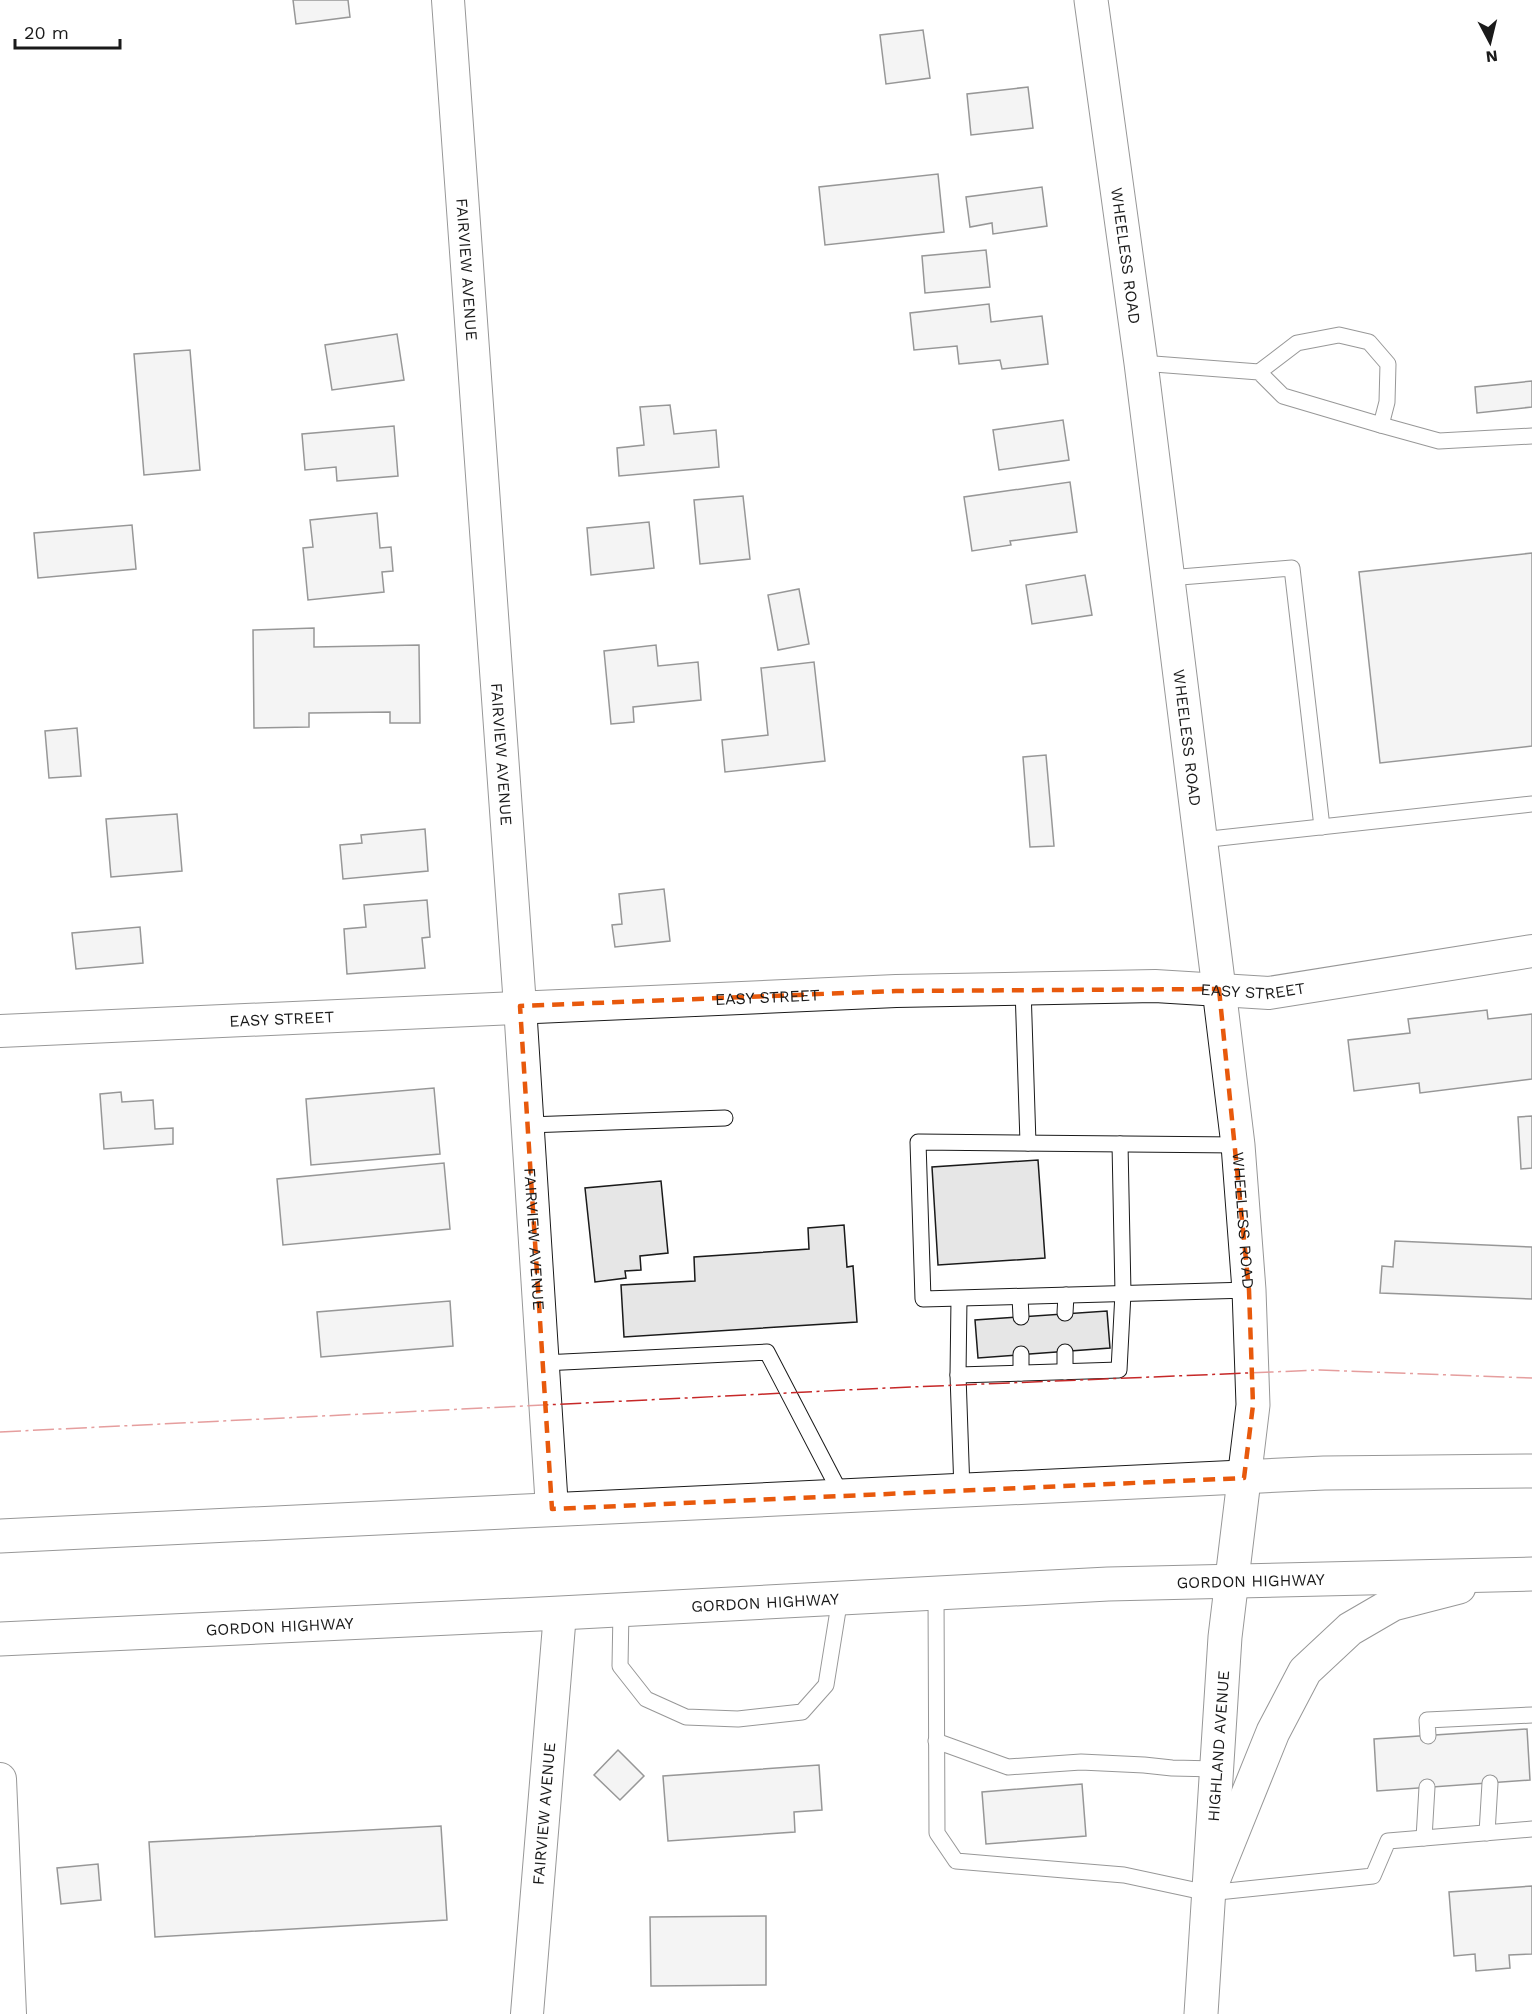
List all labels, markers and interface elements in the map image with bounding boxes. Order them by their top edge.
scale bar [15,12,120,50]
north arrow [1460,12,1520,72]
text: 20 m [24,22,69,43]
text: N [1485,46,1499,67]
street label: WHEELESS ROAD [1107,186,1145,325]
street label: FAIRVIEW AVENUE [452,197,481,341]
street label: WHEELESS ROAD [1169,668,1205,807]
street label: FAIRVIEW AVENUE [487,682,516,826]
street label: EASY STREET [1200,978,1307,1004]
street label: EASY STREET [714,985,820,1009]
street label: EASY STREET [229,1007,335,1031]
street label: WHEELESS ROAD [1229,1151,1258,1290]
street label: FAIRVIEW AVENUE [520,1167,548,1311]
street label: GORDON HIGHWAY [1176,1570,1325,1592]
street label: GORDON HIGHWAY [691,1589,840,1616]
street label: GORDON HIGHWAY [205,1614,354,1639]
street label: HIGHLAND AVENUE [1204,1670,1233,1822]
street label: FAIRVIEW AVENUE [529,1742,559,1886]

